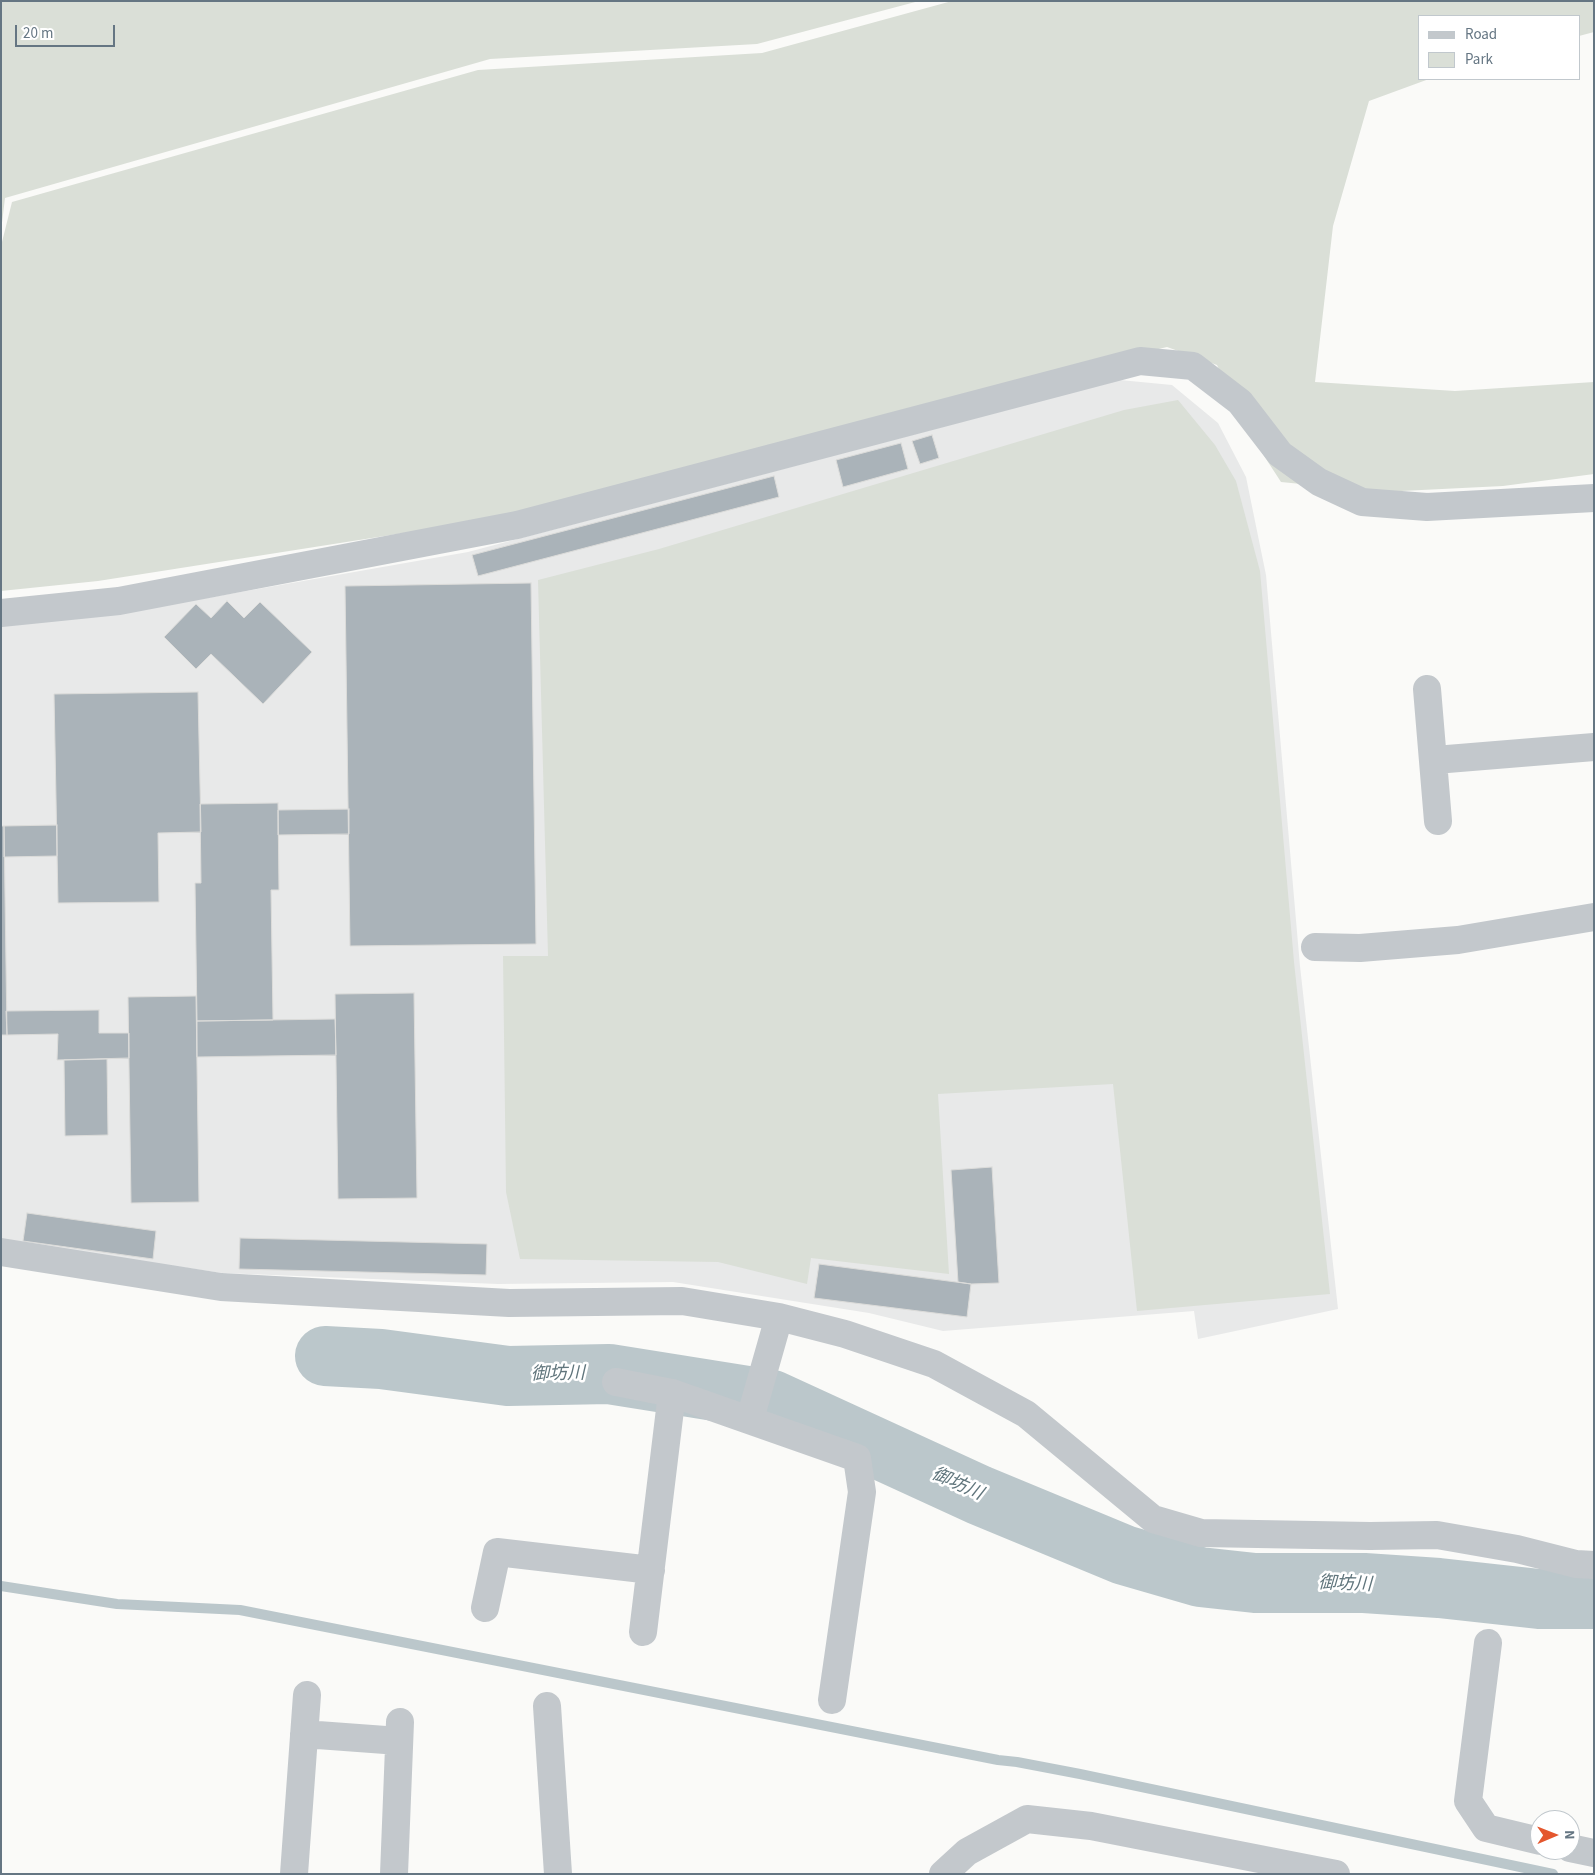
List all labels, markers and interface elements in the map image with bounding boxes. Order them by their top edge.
scale bar [18,15,118,47]
legend [1418,15,1580,80]
text: 20 m [23,23,53,44]
text: Road [1465,24,1497,45]
text: Park [1465,49,1493,70]
water label: 御坊川 [531,1364,585,1386]
water label: 御坊川 [928,1464,986,1506]
water label: 御坊川 [1318,1573,1372,1597]
north arrow [1530,1810,1580,1860]
text: N [1559,1830,1579,1840]

